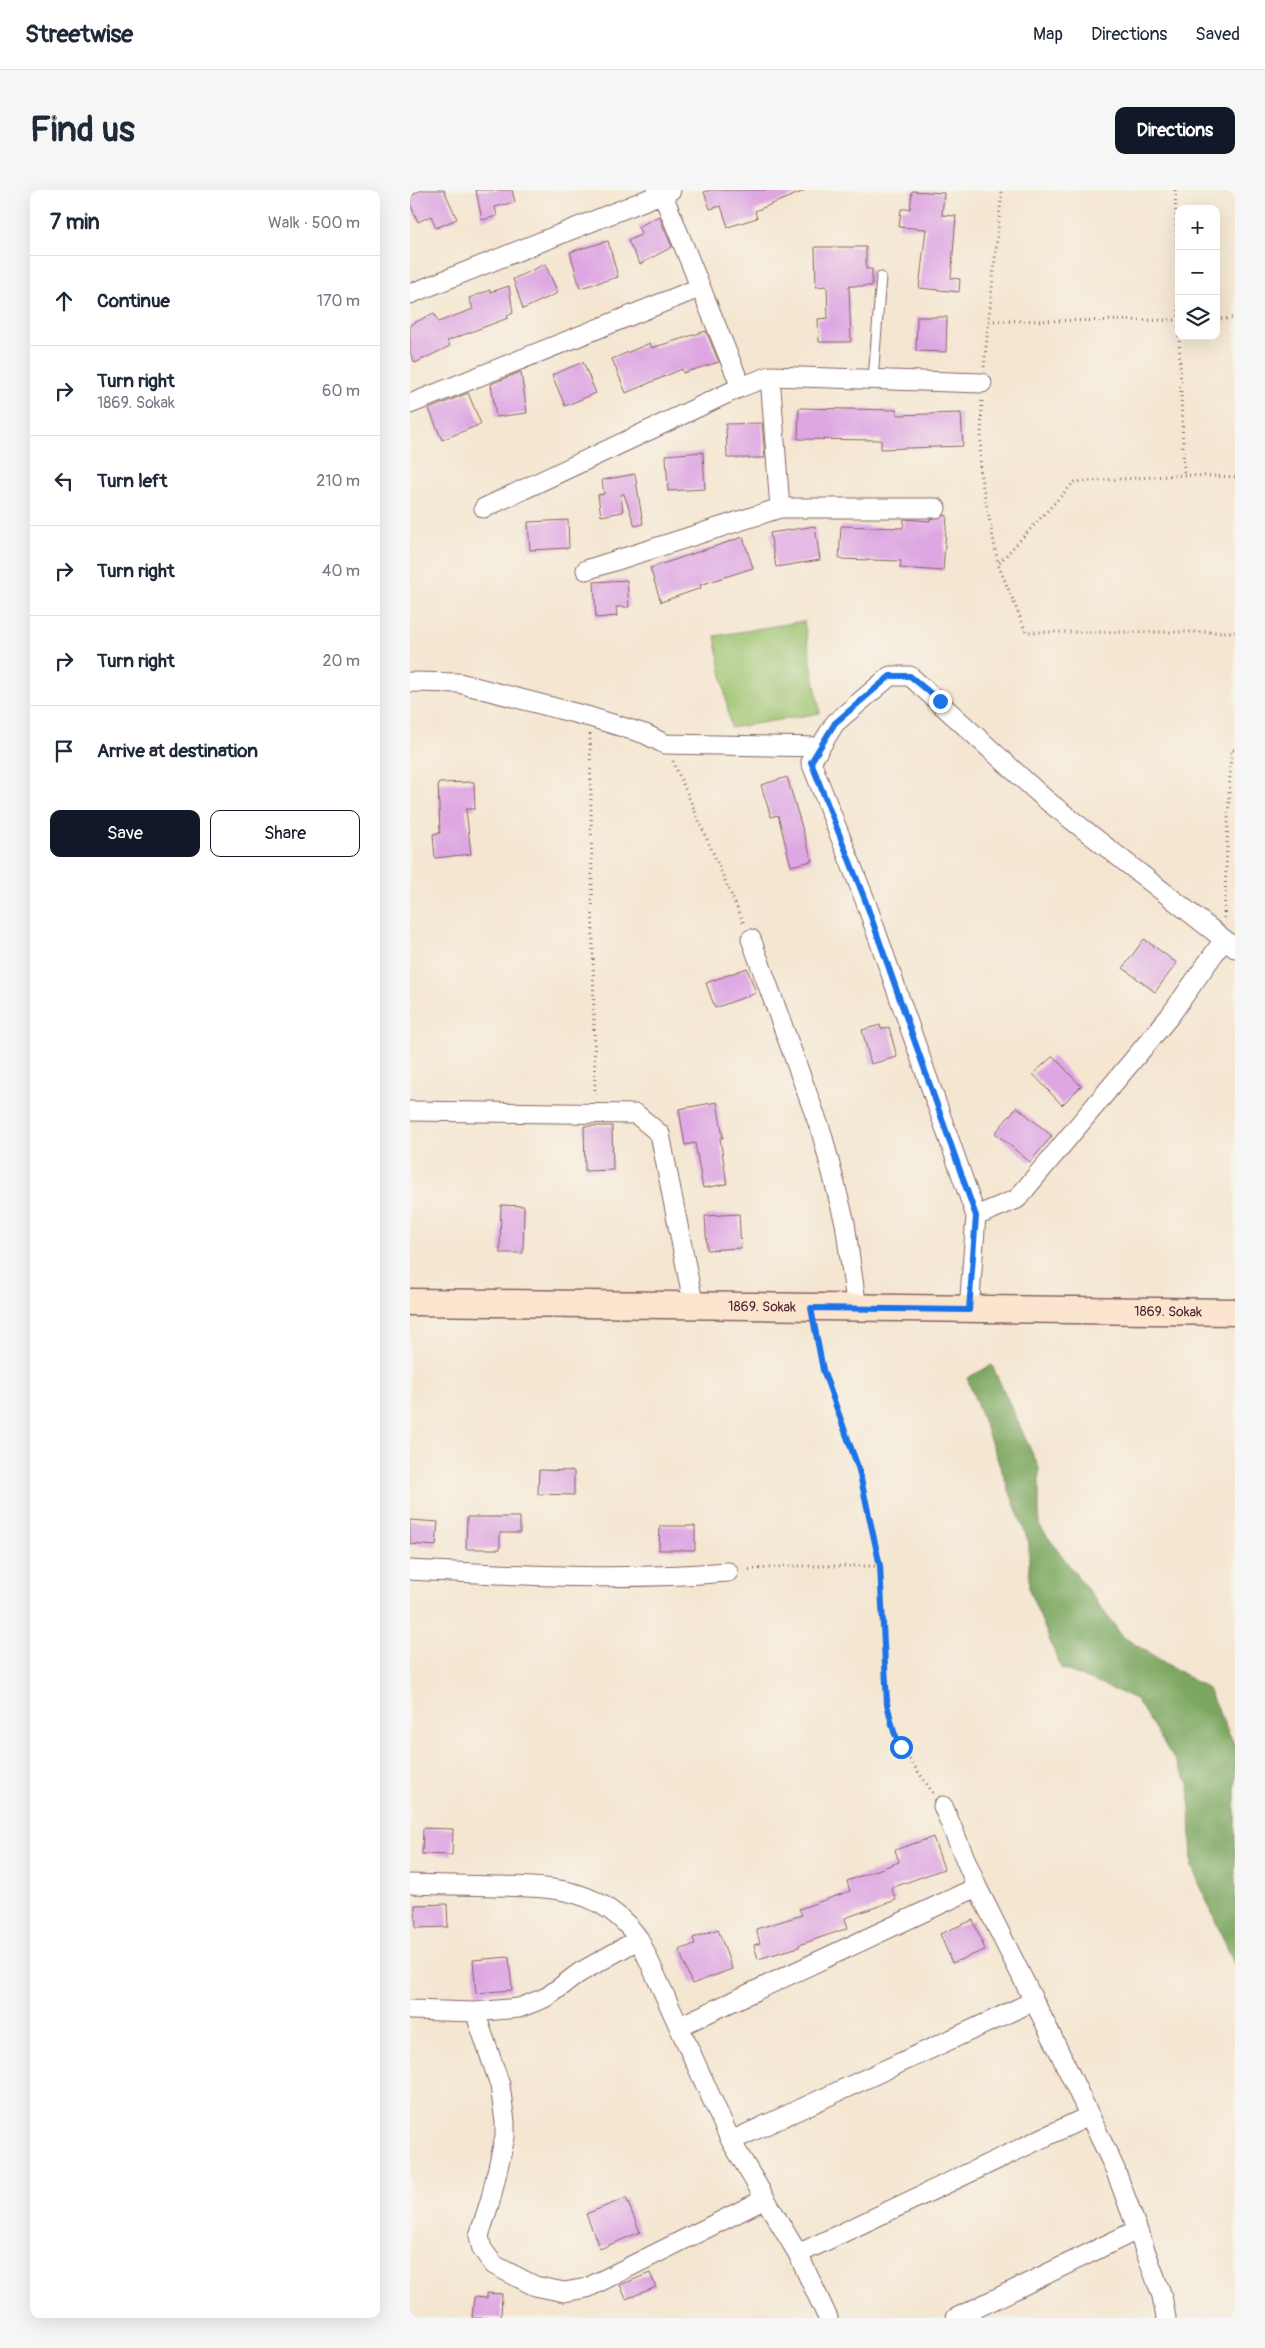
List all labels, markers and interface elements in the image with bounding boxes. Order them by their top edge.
text: Streetwise [25,20,133,49]
text: Map [1033,23,1063,46]
text: Directions [1091,23,1167,46]
text: Saved [1195,23,1240,46]
button: Directions [1115,107,1235,154]
text: Find us [30,108,135,152]
map controls [1175,205,1220,340]
button: + [1175,205,1220,250]
text: 7 min [50,209,100,236]
text: Walk · 500 m [268,213,360,233]
button: − [1175,250,1220,295]
icon: ahead [50,287,78,315]
text: Continue [97,289,170,313]
text: 170 m [317,291,360,311]
button: layers [1175,295,1220,340]
text: Turn right [97,369,175,393]
icon: right [50,377,78,405]
text: 60 m [322,381,360,401]
text: 1869. Sokak [97,393,175,413]
icon: left [50,467,78,495]
text: Turn left [97,469,167,493]
text: 210 m [316,471,360,491]
icon: right [50,557,78,585]
text: Turn right [97,559,175,583]
text: 40 m [322,561,360,581]
icon: right [50,647,78,675]
text: Turn right [97,649,175,673]
text: 20 m [322,651,360,671]
route end [929,690,952,713]
icon: arrive [50,737,78,765]
text: Arrive at destination [97,739,258,763]
button: Save [50,810,200,857]
button: Share [210,810,360,857]
street label: 1869. Sokak [728,1298,796,1316]
street label: 1869. Sokak [1134,1303,1202,1321]
route start [890,1736,913,1759]

